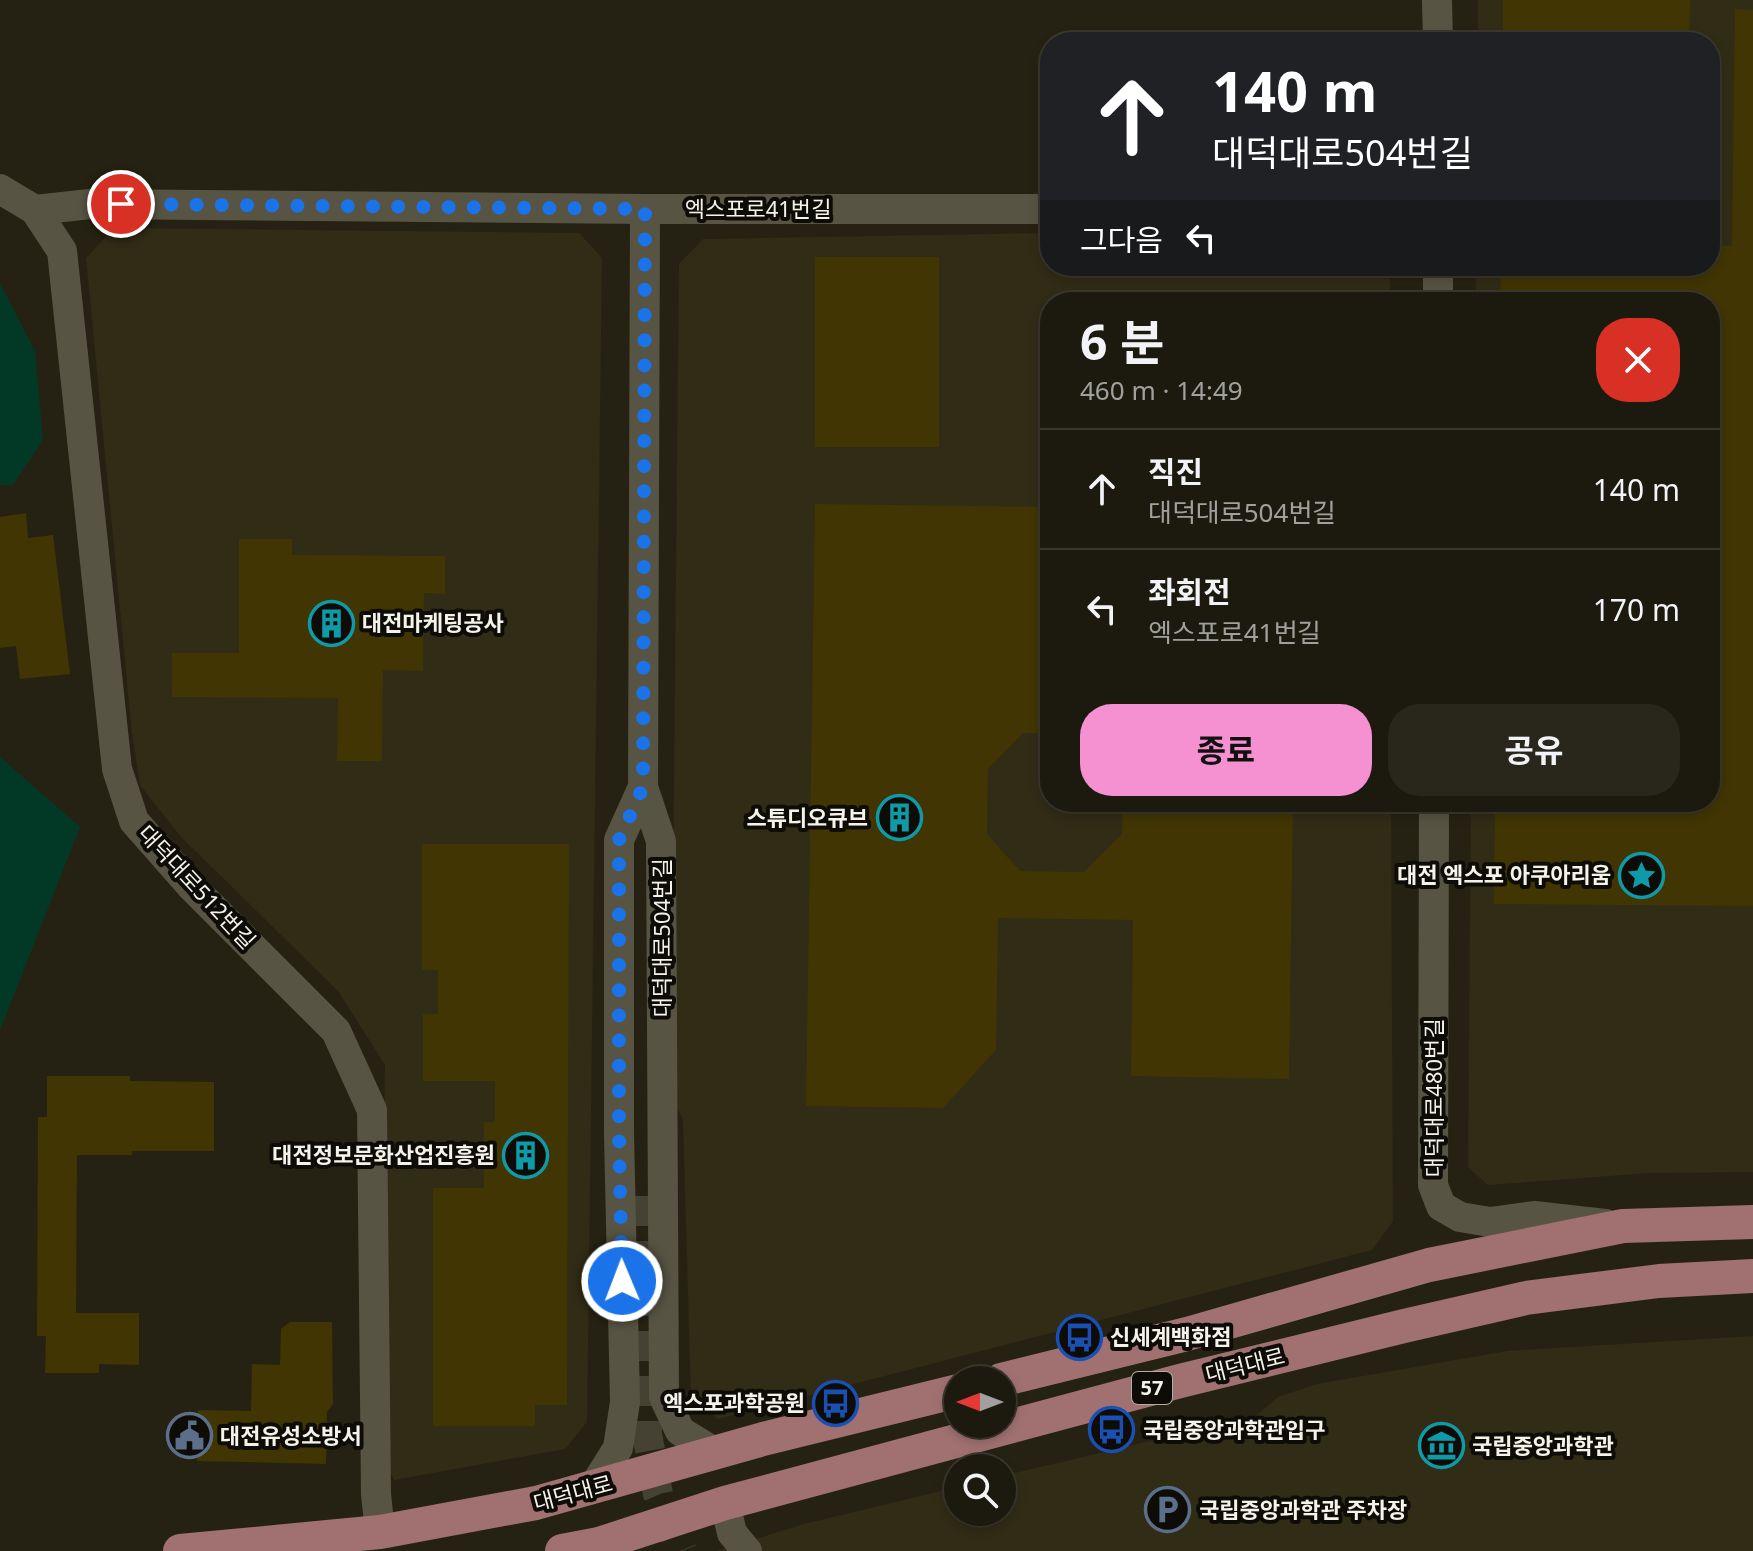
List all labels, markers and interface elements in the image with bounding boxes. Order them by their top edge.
text: 140 m [1212,52,1377,128]
icon: ahead [1080,64,1184,168]
text: 대덕대로504번길 [1212,128,1473,177]
pin [87,170,155,238]
icon: arrive [99,182,143,226]
street label: 엑스포로41번길 [685,193,831,223]
icon: left [1179,216,1223,260]
text: 그다음 [1080,219,1163,260]
text: 6 분 [1080,309,1164,374]
button: close [1596,318,1680,402]
text: 460 m · 14:49 [1080,372,1243,408]
text: 직진 [1148,451,1203,492]
icon: ahead [1080,467,1124,511]
text: 140 m [1593,469,1680,510]
text: 대덕대로504번길 [1148,494,1336,530]
text: 좌회전 [1148,571,1231,612]
icon: left [1080,587,1124,631]
text: 170 m [1593,589,1680,630]
building icon: 대전마케팅공사 [307,599,355,647]
place label: 대전마케팅공사 [362,607,504,637]
text: 엑스포로41번길 [1148,614,1321,650]
button: 종료 [1080,704,1372,796]
button: 공유 [1388,704,1680,796]
building icon: 스튜디오큐브 [875,794,923,842]
place label: 스튜디오큐브 [747,802,868,832]
street label: 대덕대로512번길 [132,818,263,955]
place icon: 대전 엑스포 아쿠아리움 [1618,851,1666,899]
street label: 대덕대로504번길 [646,858,676,1018]
place label: 대전 엑스포 아쿠아리움 [1397,859,1611,889]
street label: 대덕대로480번길 [1418,1018,1448,1178]
building icon: 대전정보문화산업진흥원 [502,1131,550,1179]
place label: 대전정보문화산업진흥원 [272,1139,495,1169]
position arrow [580,1239,664,1323]
bus stop icon: 신세계백화점 [1055,1313,1103,1361]
place label: 신세계백화점 [1110,1321,1231,1351]
street label: 대덕대로 [1202,1340,1288,1388]
north arrow [944,1366,1016,1438]
map controls [944,1366,1016,1526]
road number: 57 [1132,1372,1172,1404]
bus stop icon: 엑스포과학공원 [812,1379,860,1427]
place label: 엑스포과학공원 [663,1387,805,1417]
bus stop icon: 국립중앙과학관입구 [1088,1406,1136,1454]
public building icon: 대전유성소방서 [165,1412,213,1460]
place label: 국립중앙과학관입구 [1143,1414,1325,1444]
place label: 대전유성소방서 [220,1420,362,1450]
museum icon: 국립중앙과학관 [1417,1422,1465,1470]
place label: 국립중앙과학관 [1472,1430,1614,1460]
button: search [944,1454,1016,1526]
street label: 대덕대로 [530,1467,616,1517]
parking icon: 국립중앙과학관 주차장 [1144,1486,1192,1534]
place label: 국립중앙과학관 주차장 [1199,1494,1407,1524]

